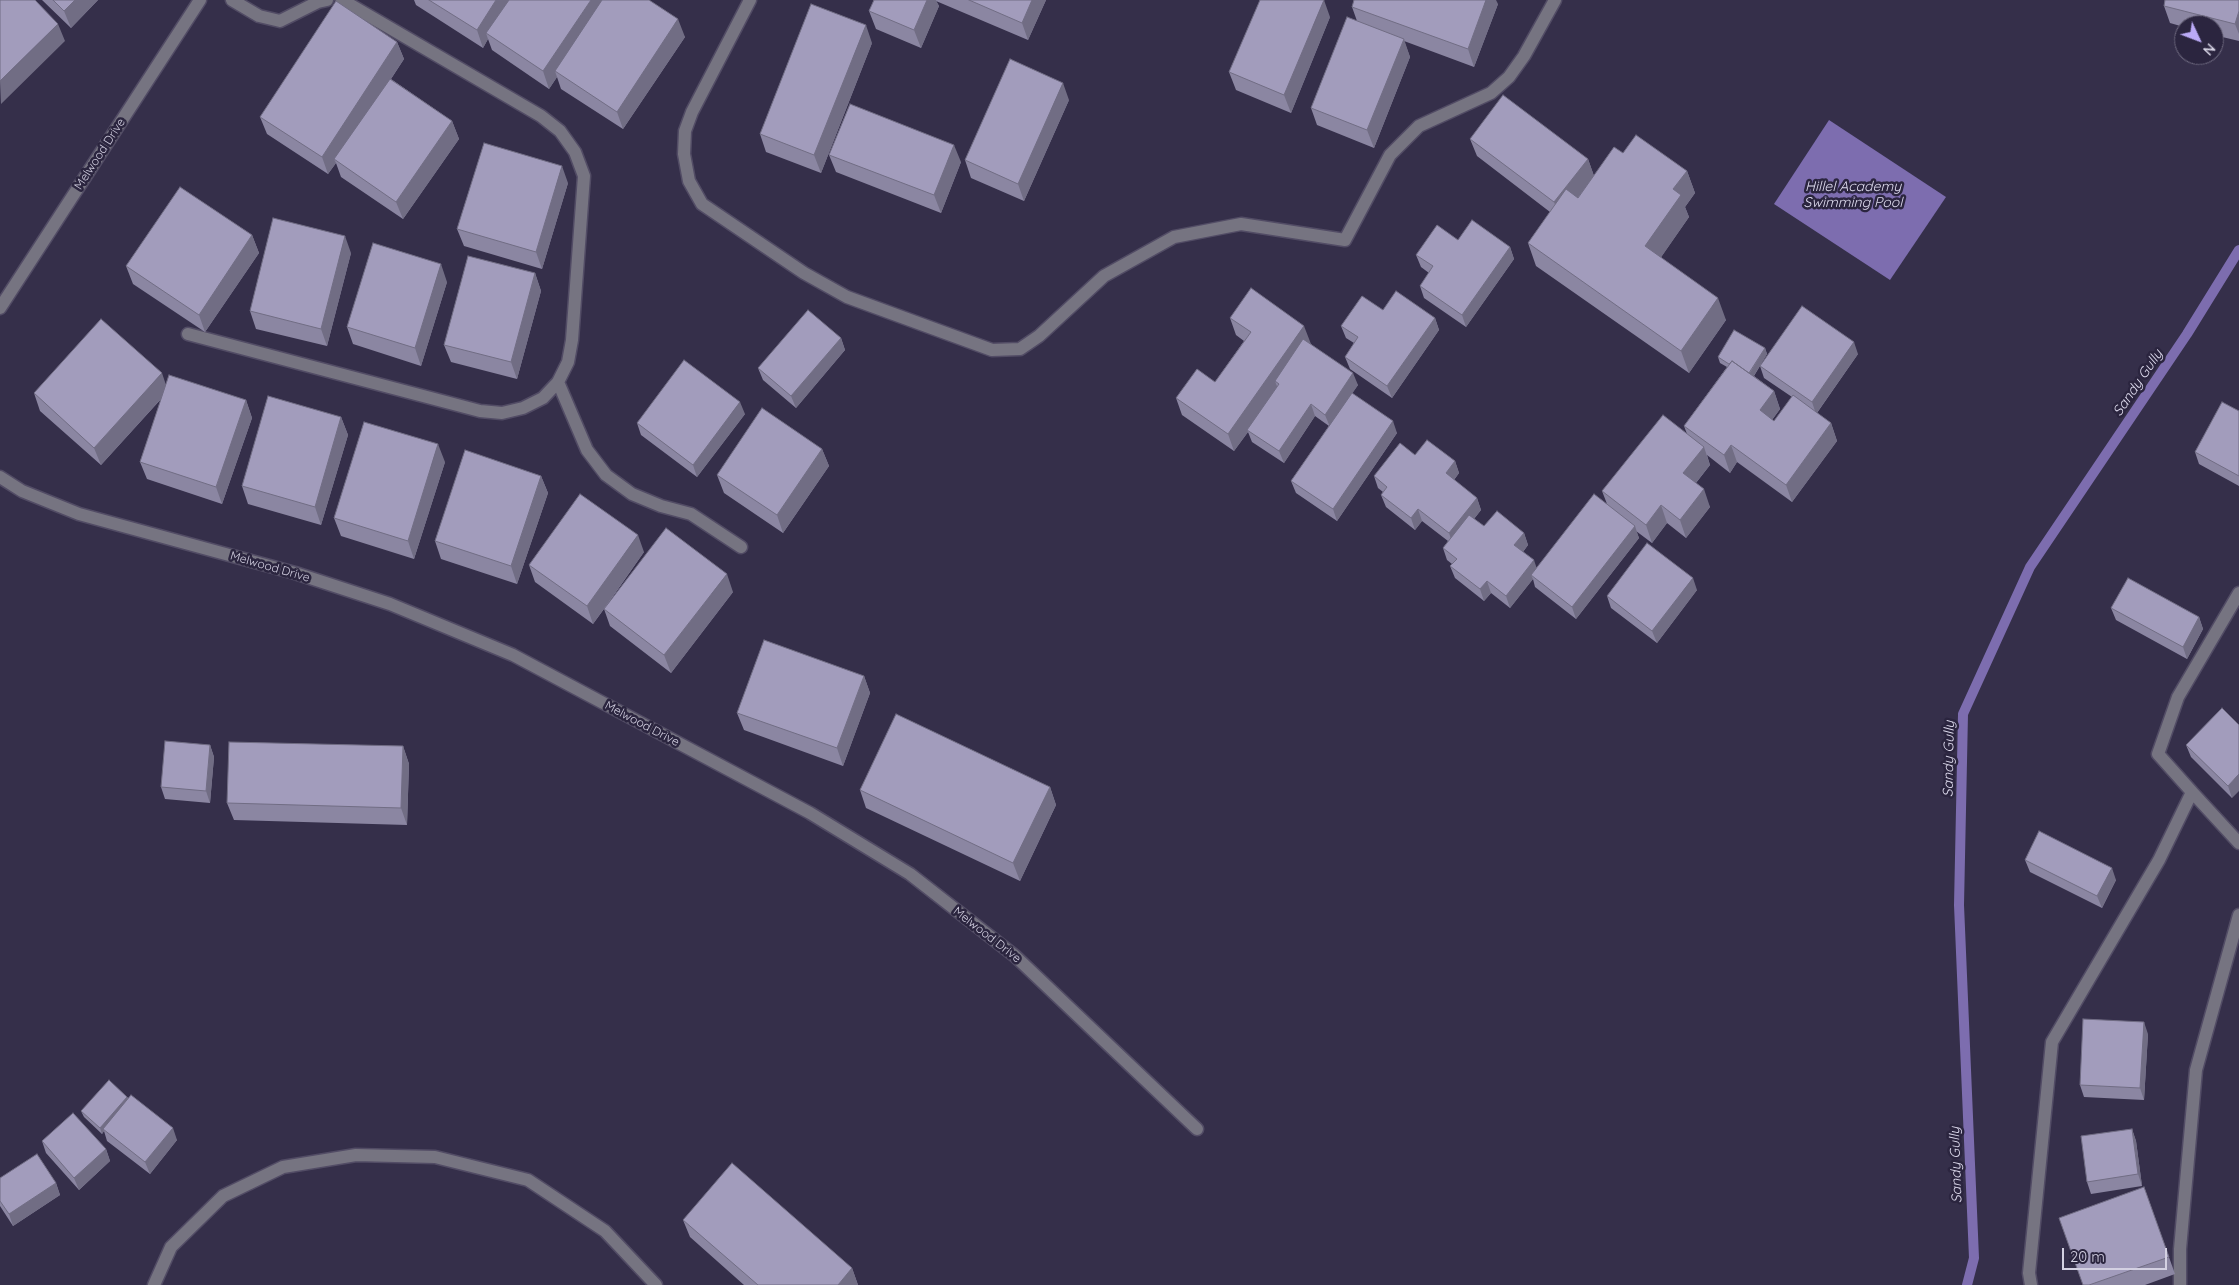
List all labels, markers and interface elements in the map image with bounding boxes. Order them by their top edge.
north arrow [2174,15,2224,65]
text: N [2199,40,2219,59]
street label: Melwood Drive [72,116,128,192]
water label: Hillel Academy Swimming Pool [1804,179,1902,212]
water label: Sandy Gully [2110,347,2166,419]
street label: Melwood Drive [228,549,312,585]
street label: Melwood Drive [602,698,682,750]
water label: Sandy Gully [1940,721,1958,797]
street label: Melwood Drive [950,904,1024,966]
water label: Sandy Gully [1946,1126,1966,1204]
scale bar [2064,1238,2169,1270]
text: 20 m [2070,1247,2105,1266]

